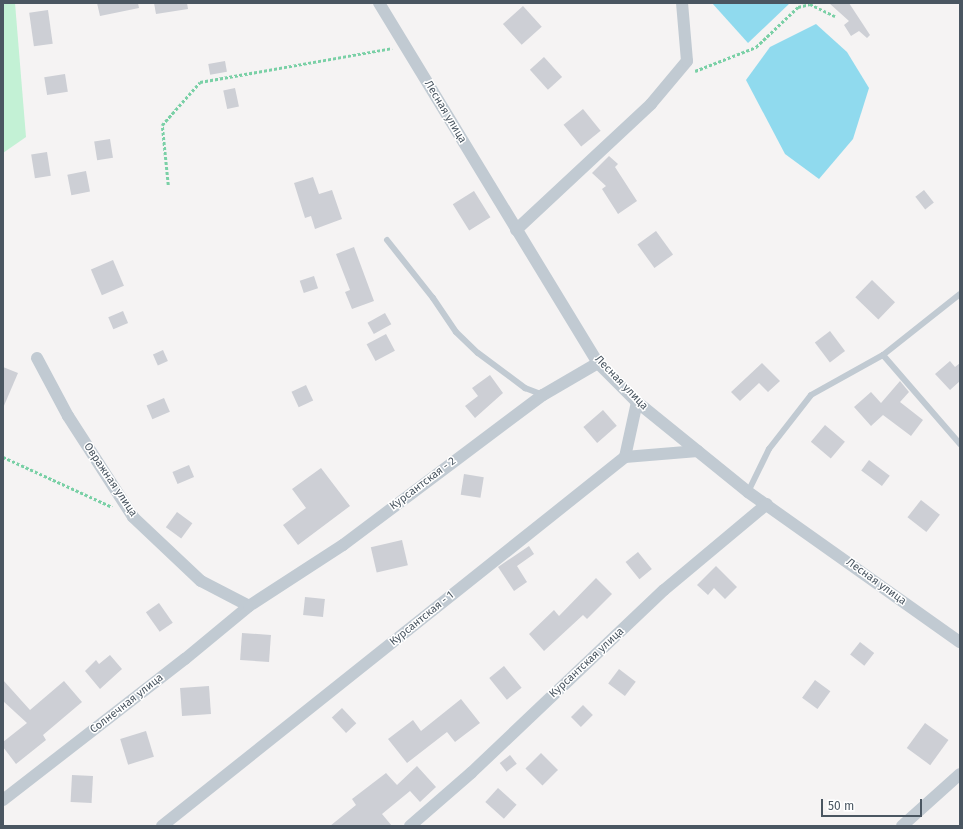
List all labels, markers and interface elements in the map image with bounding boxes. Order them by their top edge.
street label: Лесная улица [421,78,469,146]
street label: Лесная улица [592,353,650,413]
street label: Овражная улица [80,441,140,519]
street label: Курсантская - 2 [387,455,459,513]
street label: Лесная улица [844,556,908,608]
street label: Курсантская - 1 [387,589,457,649]
street label: Курсантская улица [547,625,627,701]
street label: Солнечная улица [88,671,166,737]
scale bar [823,791,924,817]
text: 50 m [828,799,854,813]

